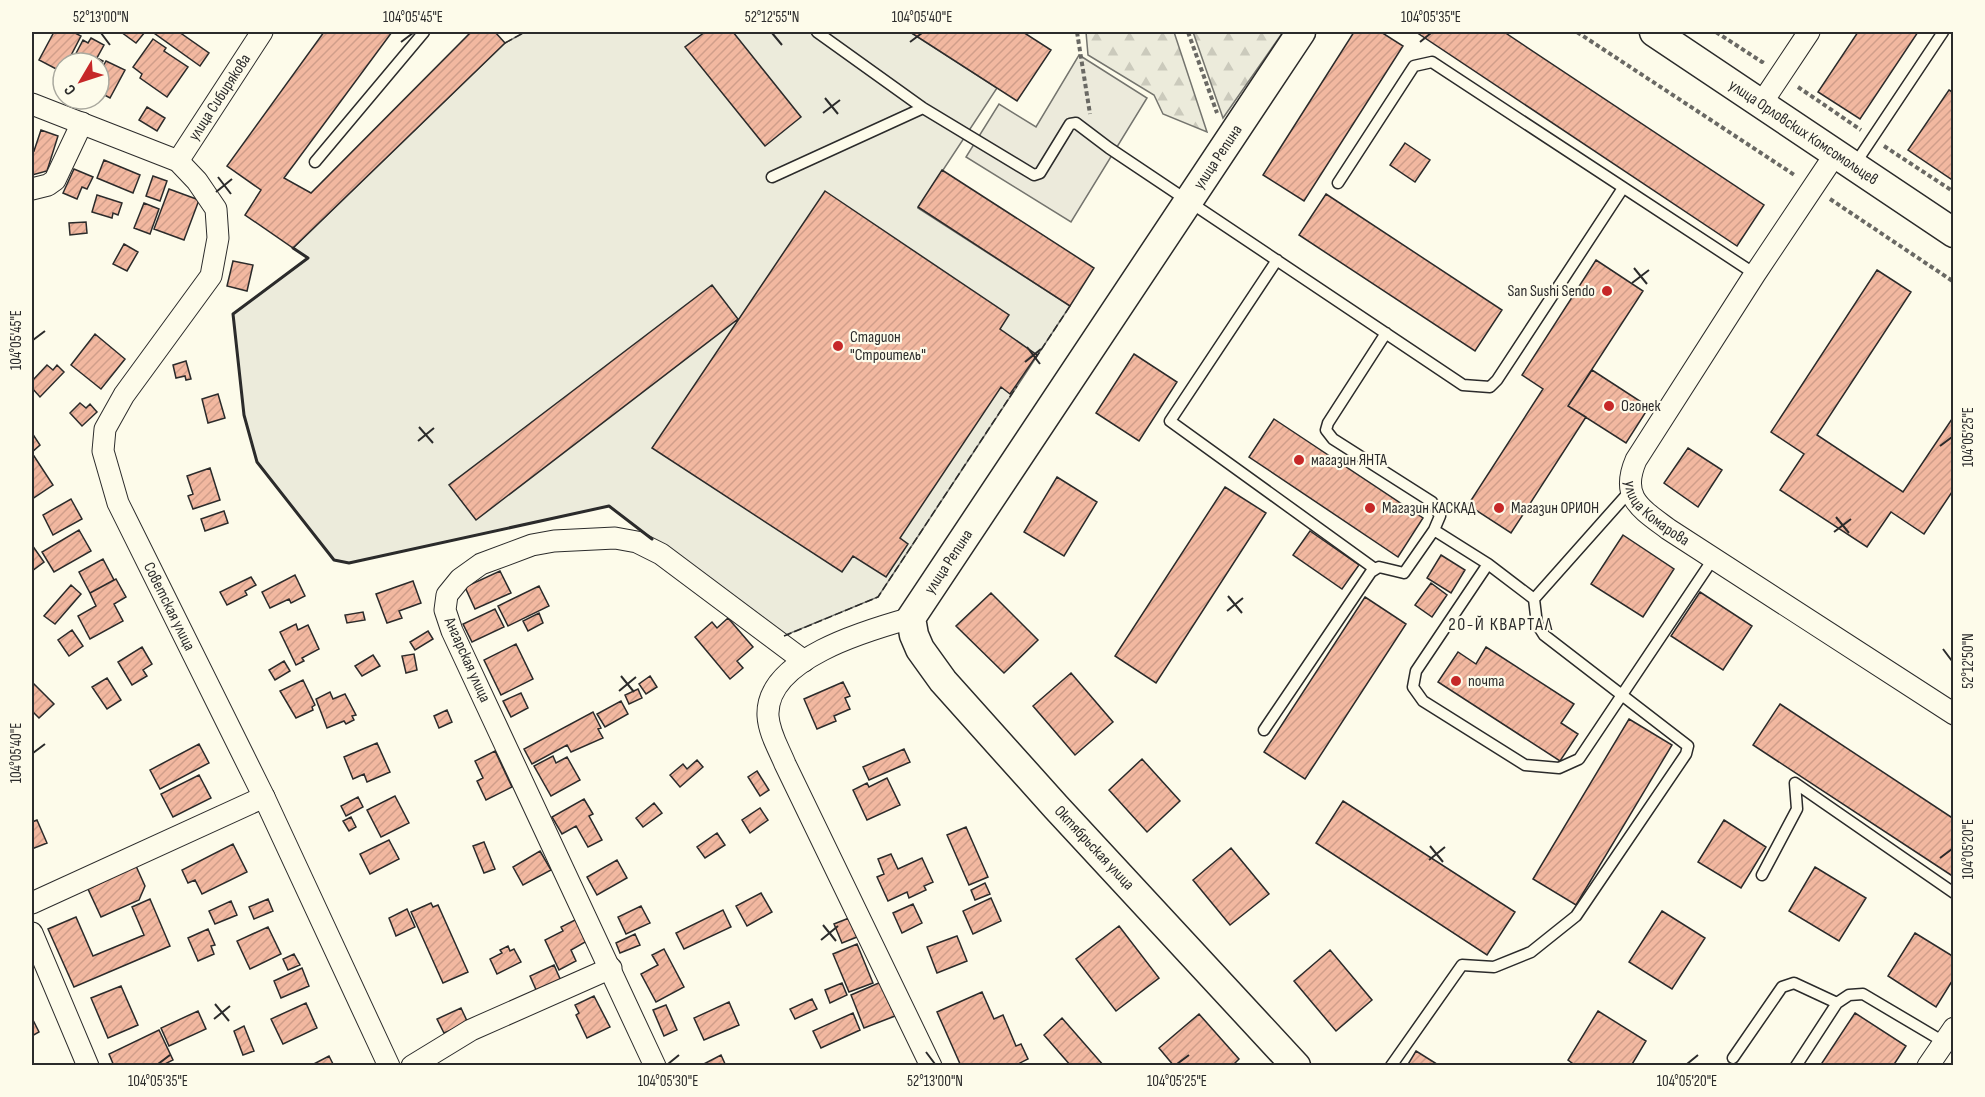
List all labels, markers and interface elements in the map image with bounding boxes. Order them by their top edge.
text: 52°13'00"N [73,8,129,27]
text: 104°05'45"E [383,8,443,27]
text: 52°12'55"N [745,8,799,27]
text: 104°05'40"E [892,8,952,27]
text: 104°05'35"E [1401,8,1461,27]
street label: улица Сибирякова [184,50,255,144]
north arrow [51,51,111,111]
street label: улица Орловских Комсомольцев [1725,75,1882,189]
text: С [61,80,80,99]
street label: улица Репина [1190,121,1246,193]
place label: San Sushi Sendo [1508,282,1595,301]
marker: San Sushi Sendo [1600,284,1614,298]
text: 104°05'45"E [7,310,26,370]
place label: Стадион "Строитель" [850,328,926,365]
marker: Стадион "Строитель" [831,339,845,353]
place label: Огонек [1621,397,1662,416]
marker: Огонек [1602,399,1616,413]
text: 104°05'25"E [1959,407,1978,467]
place label: магазин ЯНТА [1311,451,1387,470]
marker: магазин ЯНТА [1292,453,1306,467]
street label: улица Комарова [1621,481,1693,550]
place label: Магазин КАСКАД [1382,499,1476,518]
place label: Магазин ОРИОН [1511,499,1599,518]
marker: Магазин КАСКАД [1363,501,1377,515]
marker: Магазин ОРИОН [1492,501,1506,515]
street label: улица Репина [920,526,977,597]
street label: Советская улица [139,559,199,654]
street label: Ангарская улица [439,614,494,705]
district label: 20-Й КВАРТАЛ [1448,614,1554,635]
text: 52°12'50"N [1959,633,1978,689]
place label: почта [1468,672,1504,691]
marker: почта [1449,674,1463,688]
text: 104°05'40"E [7,723,26,783]
street label: Октябрьская улица [1050,802,1138,894]
text: 104°05'20"E [1959,819,1978,879]
text: 104°05'35"E [128,1072,188,1091]
text: 104°05'30"E [638,1072,698,1091]
text: 52°13'00"N [907,1072,963,1091]
text: 104°05'25"E [1147,1072,1207,1091]
text: 104°05'20"E [1657,1072,1717,1091]

